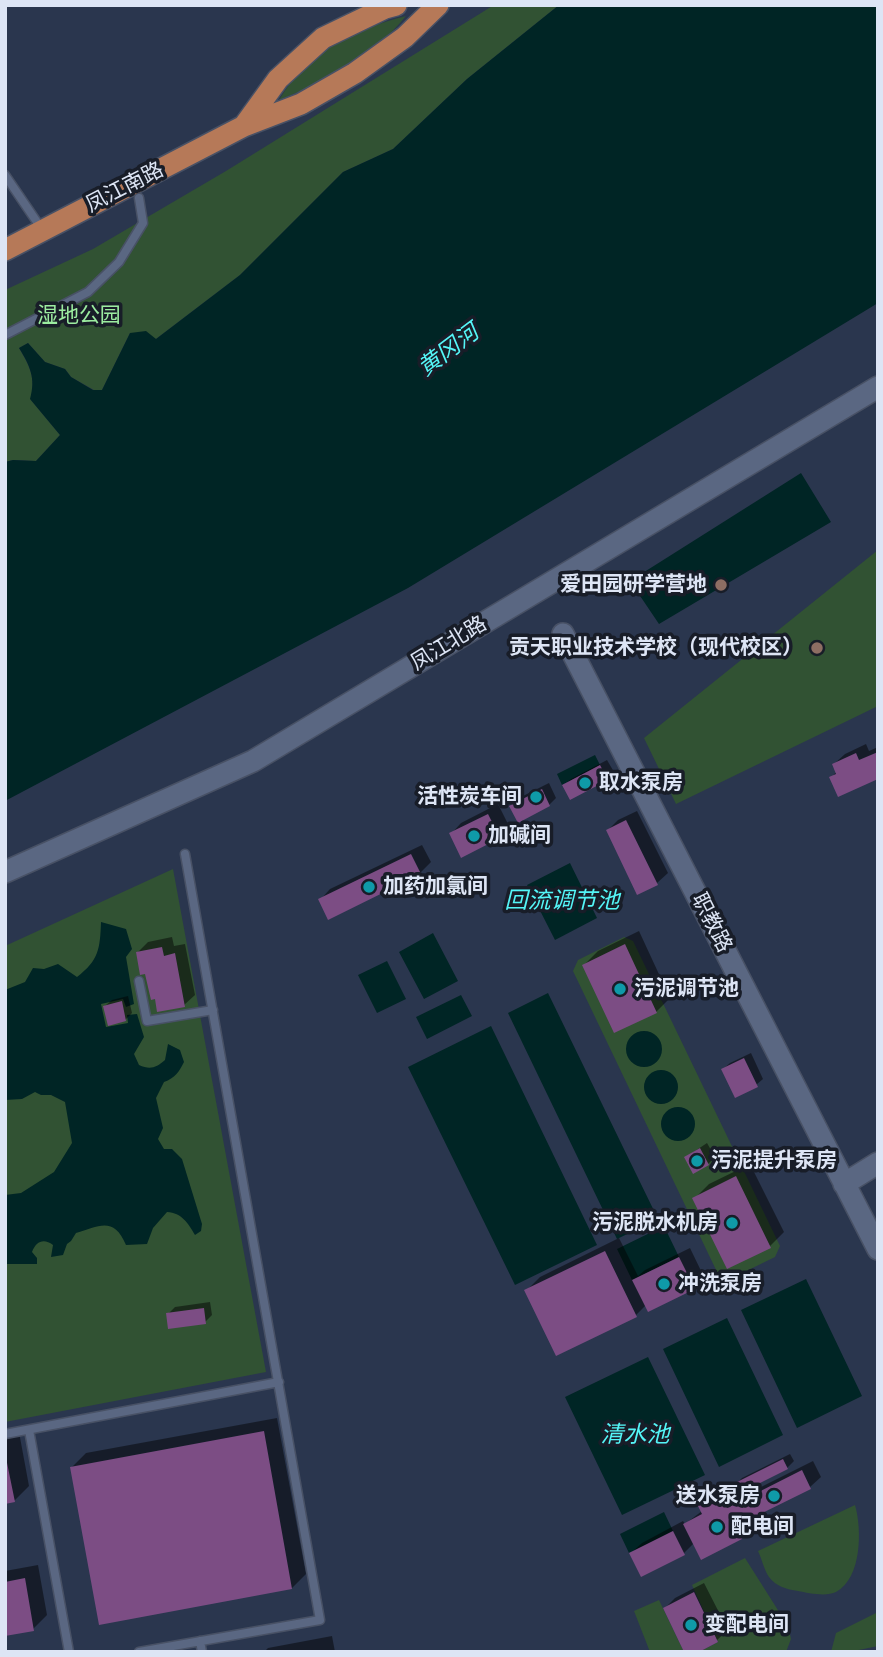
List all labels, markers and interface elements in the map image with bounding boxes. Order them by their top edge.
street label: 凤江南路 [82,158,168,218]
park label: 湿地公园 [37,303,121,329]
water label: 黄冈河 [413,319,485,383]
place label: 爱田园研学营地 [560,572,707,598]
marker: 爱田园研学营地 [713,577,729,593]
street label: 凤江北路 [407,612,491,676]
place label: 贡天职业技术学校（现代校区） [509,635,803,661]
marker: 贡天职业技术学校（现代校区） [809,640,825,656]
place label: 取水泵房 [599,770,683,796]
marker: 取水泵房 [577,775,593,791]
place label: 活性炭车间 [417,784,522,810]
marker: 活性炭车间 [528,789,544,805]
place label: 加碱间 [488,823,551,849]
marker: 加碱间 [466,828,482,844]
place label: 加药加氯间 [383,874,488,900]
marker: 加药加氯间 [361,879,377,895]
water label: 回流调节池 [505,888,619,916]
street label: 职教路 [685,889,737,957]
place label: 污泥调节池 [634,976,739,1002]
marker: 污泥调节池 [612,981,628,997]
place label: 污泥提升泵房 [711,1148,837,1174]
marker: 污泥提升泵房 [689,1153,705,1169]
place label: 污泥脱水机房 [592,1210,718,1236]
marker: 污泥脱水机房 [724,1215,740,1231]
place label: 冲洗泵房 [678,1271,762,1297]
marker: 冲洗泵房 [656,1276,672,1292]
water label: 清水池 [601,1422,669,1450]
place label: 送水泵房 [676,1483,760,1509]
marker: 送水泵房 [766,1488,782,1504]
place label: 配电间 [731,1514,794,1540]
marker: 配电间 [709,1519,725,1535]
place label: 变配电间 [705,1612,789,1638]
marker: 变配电间 [683,1617,699,1633]

